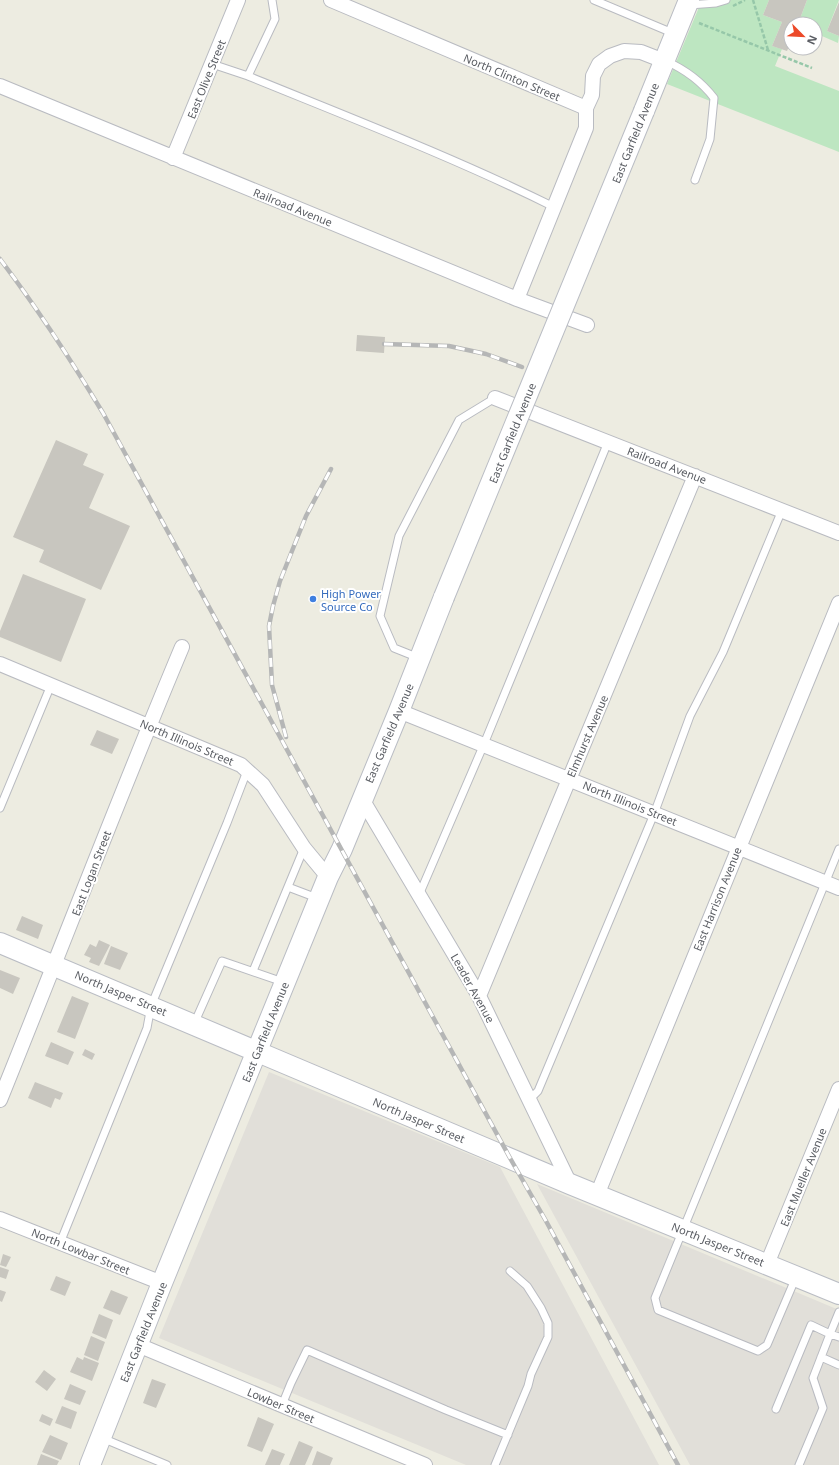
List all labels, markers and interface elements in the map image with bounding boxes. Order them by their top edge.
north arrow [783,16,823,56]
text: N [804,33,821,47]
street label: East Olive Street [183,37,229,121]
street label: North Clinton Street [461,50,563,104]
street label: East Garfield Avenue [608,81,662,185]
street label: Railroad Avenue [251,184,335,230]
street label: East Garfield Avenue [485,381,539,485]
street label: Railroad Avenue [625,443,709,487]
place label: High Power Source Co [321,586,381,614]
marker: High Power Source Co [308,594,318,604]
street label: East Garfield Avenue [361,681,417,785]
street label: Elmhurst Avenue [563,693,611,779]
street label: North Illinois Street [138,715,236,769]
street label: North Illinois Street [581,777,679,829]
street label: East Logan Street [68,828,114,918]
street label: East Harrison Avenue [689,845,745,953]
street label: Leader Avenue [448,951,498,1025]
street label: North Jasper Street [73,967,169,1019]
street label: East Garfield Avenue [238,980,292,1084]
street label: North Jasper Street [371,1094,467,1146]
street label: East Mueller Avenue [776,1125,830,1229]
street label: North Jasper Street [669,1219,767,1269]
street label: North Lowbar Street [29,1224,133,1278]
street label: East Garfield Avenue [116,1280,170,1384]
street label: Lowber Street [245,1384,317,1426]

